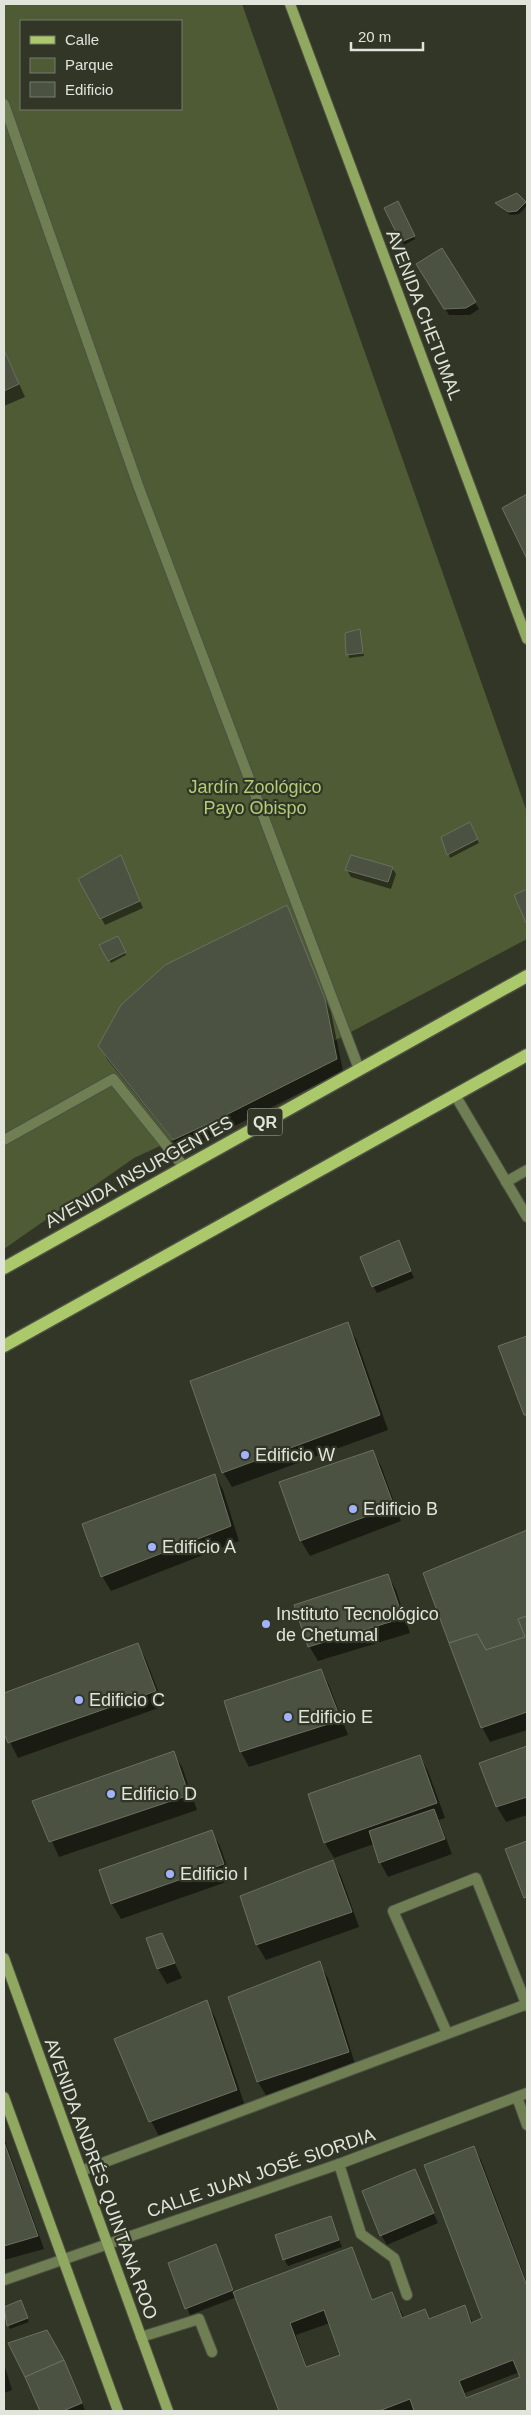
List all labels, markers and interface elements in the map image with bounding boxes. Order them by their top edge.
legend [20,20,182,110]
scale bar [351,20,424,52]
text: 20 m [358,28,391,45]
text: Calle [65,31,99,48]
text: Parque [65,56,113,73]
text: Edificio [65,81,113,98]
street label: AVENIDA CHETUMAL [382,227,466,403]
park label: Jardín Zoológico Payo Obispo [188,777,322,818]
road number: QR [248,1108,282,1136]
street label: AVENIDA INSURGENTES [42,1112,236,1232]
place label: Edificio W [255,1445,335,1465]
marker: Edificio W [239,1449,251,1461]
place label: Edificio B [363,1499,438,1519]
marker: Edificio B [347,1503,359,1515]
place label: Edificio A [162,1537,236,1557]
marker: Edificio A [146,1541,158,1553]
place label: Instituto Tecnológico de Chetumal [276,1604,439,1645]
marker: Instituto Tecnológico de Chetumal [260,1618,272,1630]
place label: Edificio C [89,1690,165,1710]
marker: Edificio C [73,1694,85,1706]
place label: Edificio E [298,1707,373,1727]
marker: Edificio E [282,1711,294,1723]
place label: Edificio D [121,1784,197,1804]
marker: Edificio D [105,1788,117,1800]
place label: Edificio I [180,1864,248,1884]
marker: Edificio I [164,1868,176,1880]
street label: AVENIDA ANDRÉS QUINTANA ROO [41,2036,161,2322]
street label: CALLE JUAN JOSÉ SIORDIA [144,2124,378,2222]

